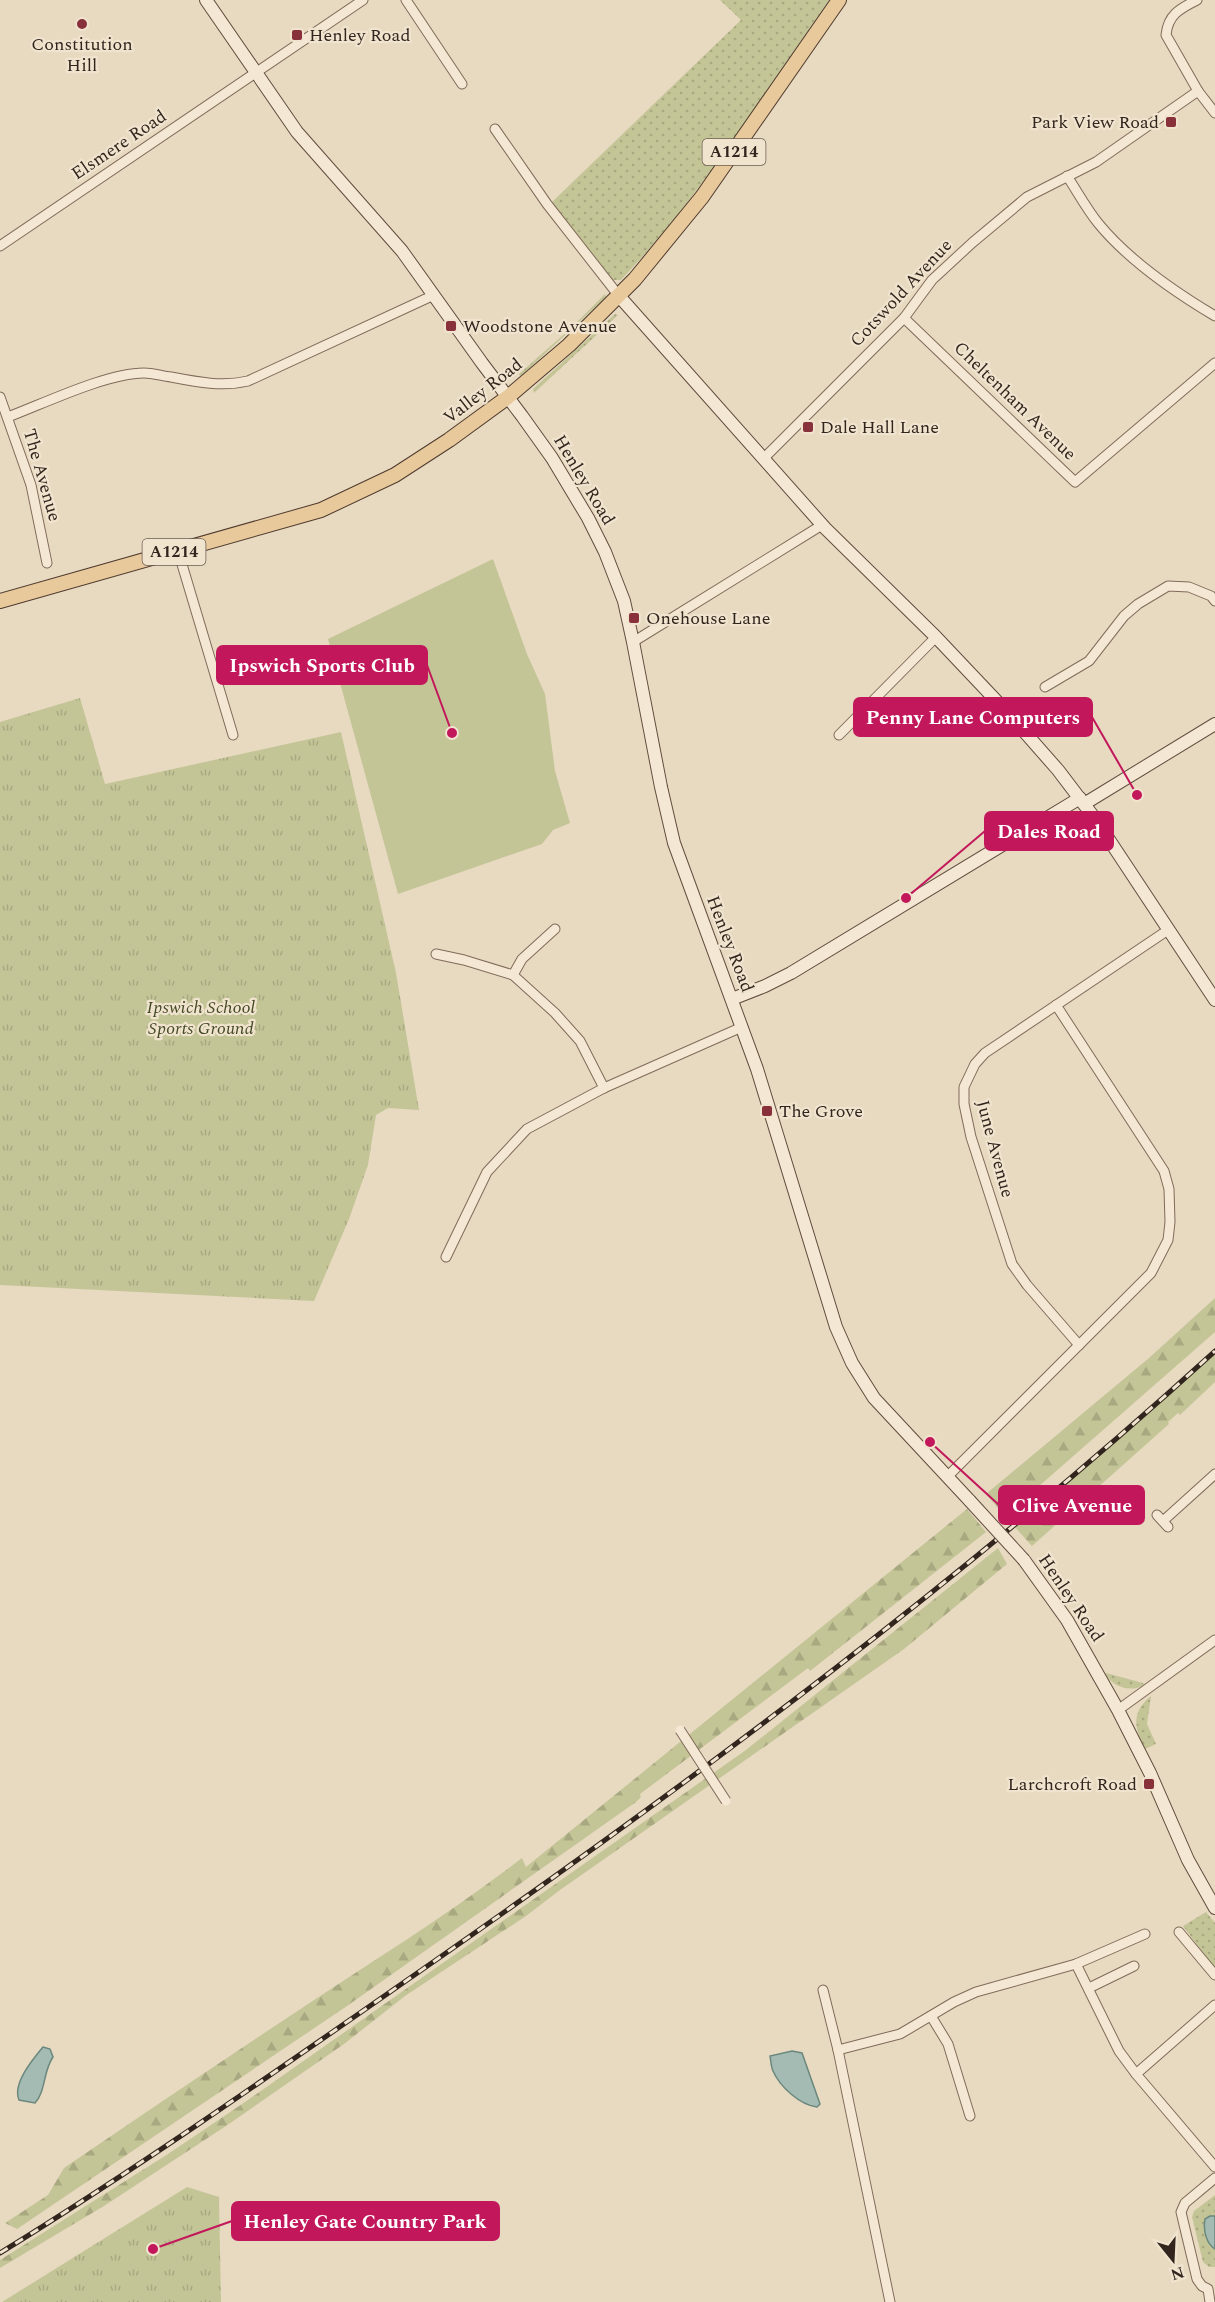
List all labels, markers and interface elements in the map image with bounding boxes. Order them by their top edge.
marker: Constitution Hill [75,17,89,31]
place label: Henley Road [309,22,410,49]
marker: Henley Road [290,28,304,42]
place label: Constitution Hill [31,31,133,79]
street label: Elsmere Road [66,103,172,187]
place label: Park View Road [1031,109,1159,136]
marker: Park View Road [1164,115,1178,129]
road number: A1214 [702,139,766,165]
street label: Cotswold Avenue [844,233,958,353]
place label: Woodstone Avenue [463,313,617,340]
marker: Woodstone Avenue [444,319,458,333]
street label: Cheltenham Avenue [947,335,1083,467]
street label: Valley Road [438,351,528,431]
place label: Dale Hall Lane [820,414,939,441]
marker: Dale Hall Lane [801,420,815,434]
street label: The Avenue [16,425,68,525]
street label: Henley Road [546,430,622,530]
road number: A1214 [142,539,206,565]
place label: Onehouse Lane [646,605,770,632]
marker: Onehouse Lane [627,611,641,625]
callout: Ipswich Sports Club [217,646,427,684]
text: Ipswich Sports Club [229,651,415,681]
callout: Penny Lane Computers [854,698,1092,736]
text: Penny Lane Computers [866,703,1080,733]
callout: Dales Road [985,812,1113,850]
text: Dales Road [997,817,1101,847]
street label: Henley Road [699,892,761,996]
park label: Ipswich School Sports Ground [147,994,256,1042]
street label: June Avenue [969,1097,1021,1201]
place label: The Grove [779,1098,863,1125]
marker: The Grove [760,1104,774,1118]
callout: Clive Avenue [999,1486,1144,1524]
text: Clive Avenue [1012,1491,1132,1521]
street label: Henley Road [1031,1548,1111,1648]
place label: Larchcroft Road [1007,1771,1137,1798]
marker: Larchcroft Road [1142,1777,1156,1791]
callout: Henley Gate Country Park [232,2202,499,2240]
text: Henley Gate Country Park [244,2207,486,2237]
north arrow [1143,2230,1203,2290]
text: N [1167,2260,1187,2287]

